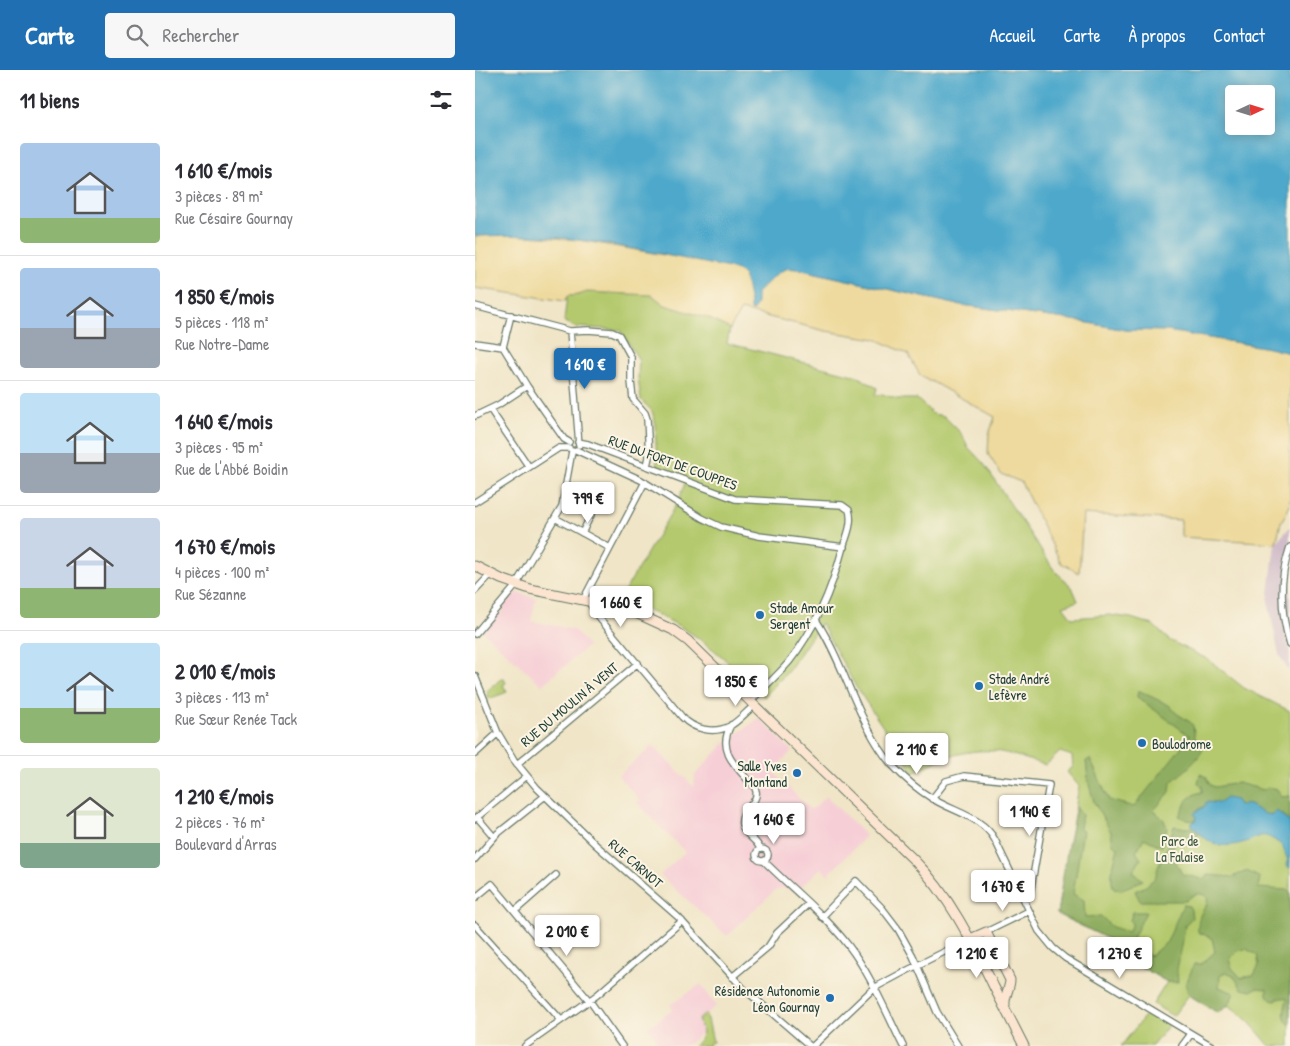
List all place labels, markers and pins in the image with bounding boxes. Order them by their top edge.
pin: 1 610 € [539,348,631,390]
pin: 799 € [553,482,623,524]
pin: 1 660 € [575,586,667,628]
place label: Stade Amour Sergent [770,598,835,634]
marker: Stade Amour Sergent [754,609,766,621]
pin: 1 850 € [690,664,782,707]
place label: Stade André Lefèvre [989,669,1050,704]
marker: Stade André Lefèvre [973,680,985,692]
pin: 2 110 € [871,732,963,775]
place label: Boulodrome [1152,734,1212,753]
marker: Boulodrome [1136,737,1148,749]
place label: Salle Yves Montand [738,756,788,791]
marker: Salle Yves Montand [791,767,803,779]
pin: 1 140 € [984,794,1076,837]
pin: 1 640 € [728,802,820,845]
pin: 1 670 € [957,870,1049,912]
pin: 2 010 € [521,914,613,957]
pin: 1 210 € [931,936,1023,979]
pin: 1 270 € [1074,936,1166,979]
place label: Résidence Autonomie Léon Gournay [715,981,820,1017]
marker: Résidence Autonomie Léon Gournay [824,992,836,1004]

